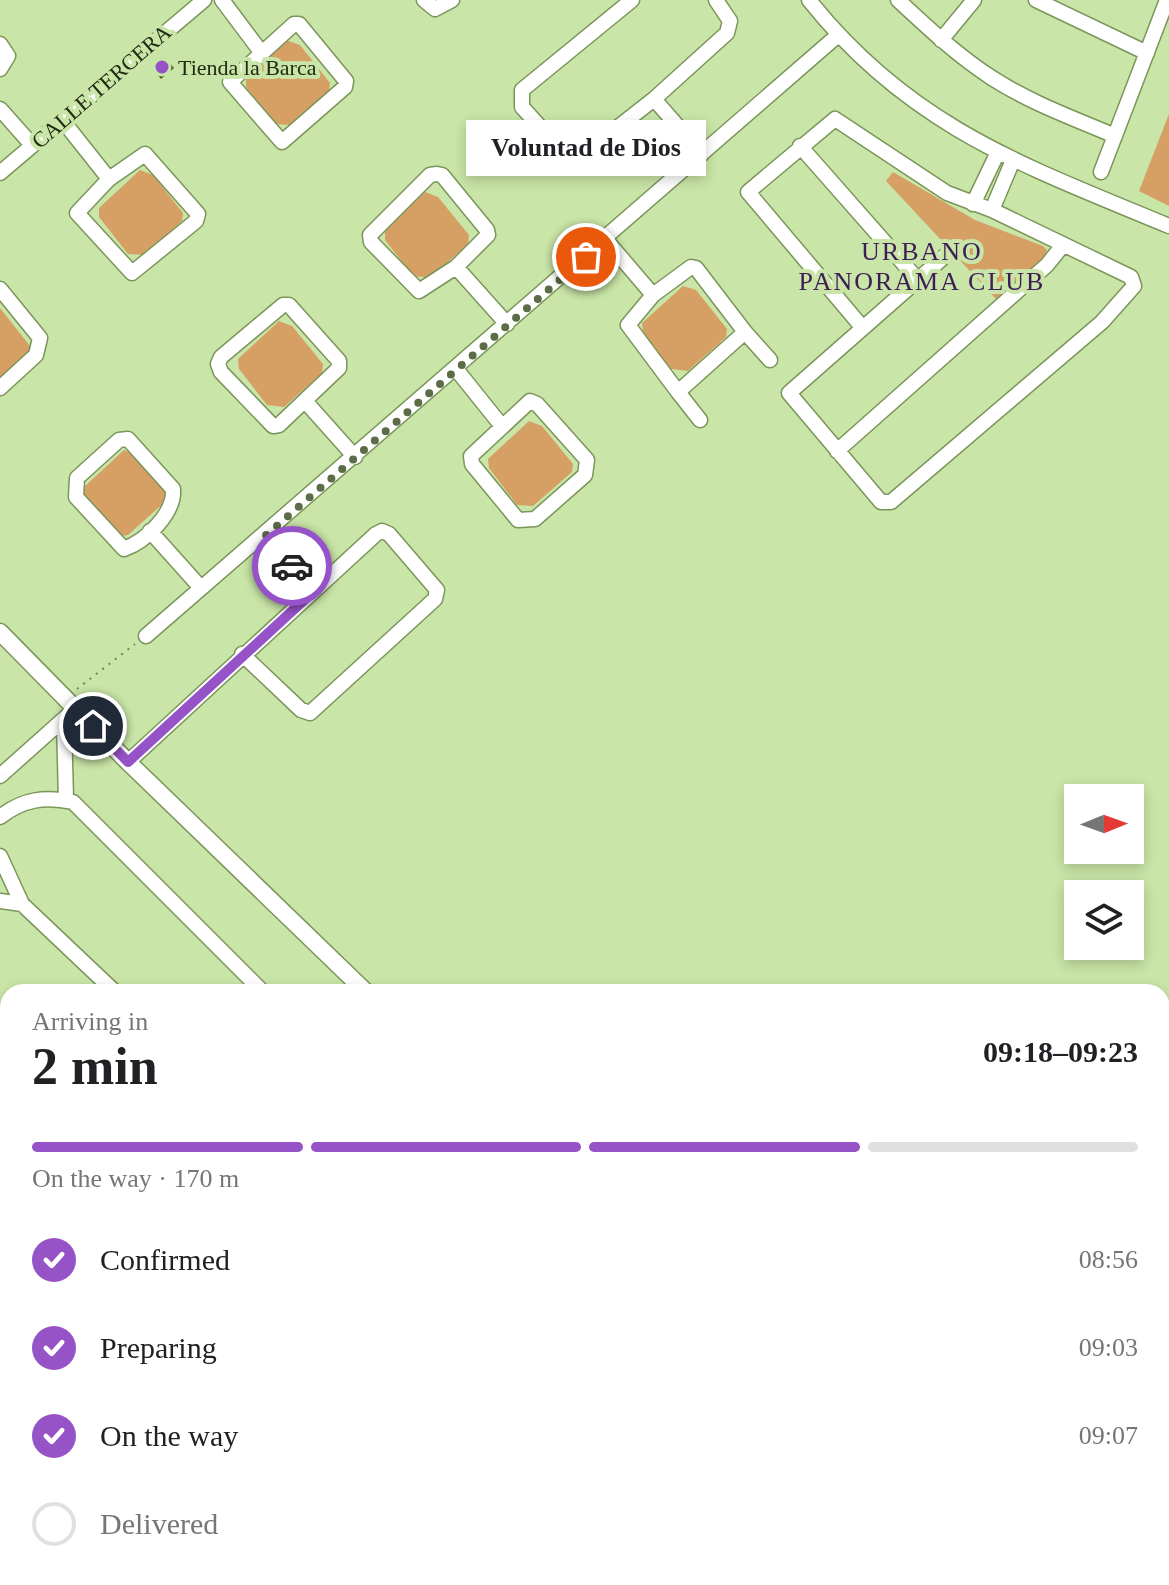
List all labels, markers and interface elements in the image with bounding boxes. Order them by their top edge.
street label: CALLE TERCERA [27,19,176,154]
place label: Tienda la Barca [178,55,317,80]
marker: Tienda la Barca [153,58,171,76]
callout: Voluntad de Dios [466,121,706,177]
text: Voluntad de Dios [491,133,681,162]
pin [552,223,620,291]
icon: bag [564,235,608,279]
district label: URBANO PANORAMA CLUB [799,237,1045,296]
courier [252,526,332,606]
icon: car [270,544,314,588]
pin [59,692,127,760]
icon: home [71,704,115,748]
north arrow [1064,784,1144,864]
map controls [1064,784,1144,960]
button: layers [1064,880,1144,960]
text: Arriving in [32,1007,148,1036]
text: 09:18–09:23 [983,1035,1138,1068]
text: 2 min [32,1038,158,1095]
text: On the way · 170 m [32,1164,239,1193]
icon: check [32,1238,76,1282]
text: Confirmed [100,1243,230,1276]
text: 08:56 [1079,1245,1138,1274]
icon: check [32,1326,76,1370]
text: Preparing [100,1331,217,1364]
text: 09:03 [1079,1333,1138,1362]
icon: check [32,1414,76,1458]
text: On the way [100,1419,238,1452]
text: 09:07 [1079,1421,1138,1450]
text: Delivered [100,1507,218,1540]

